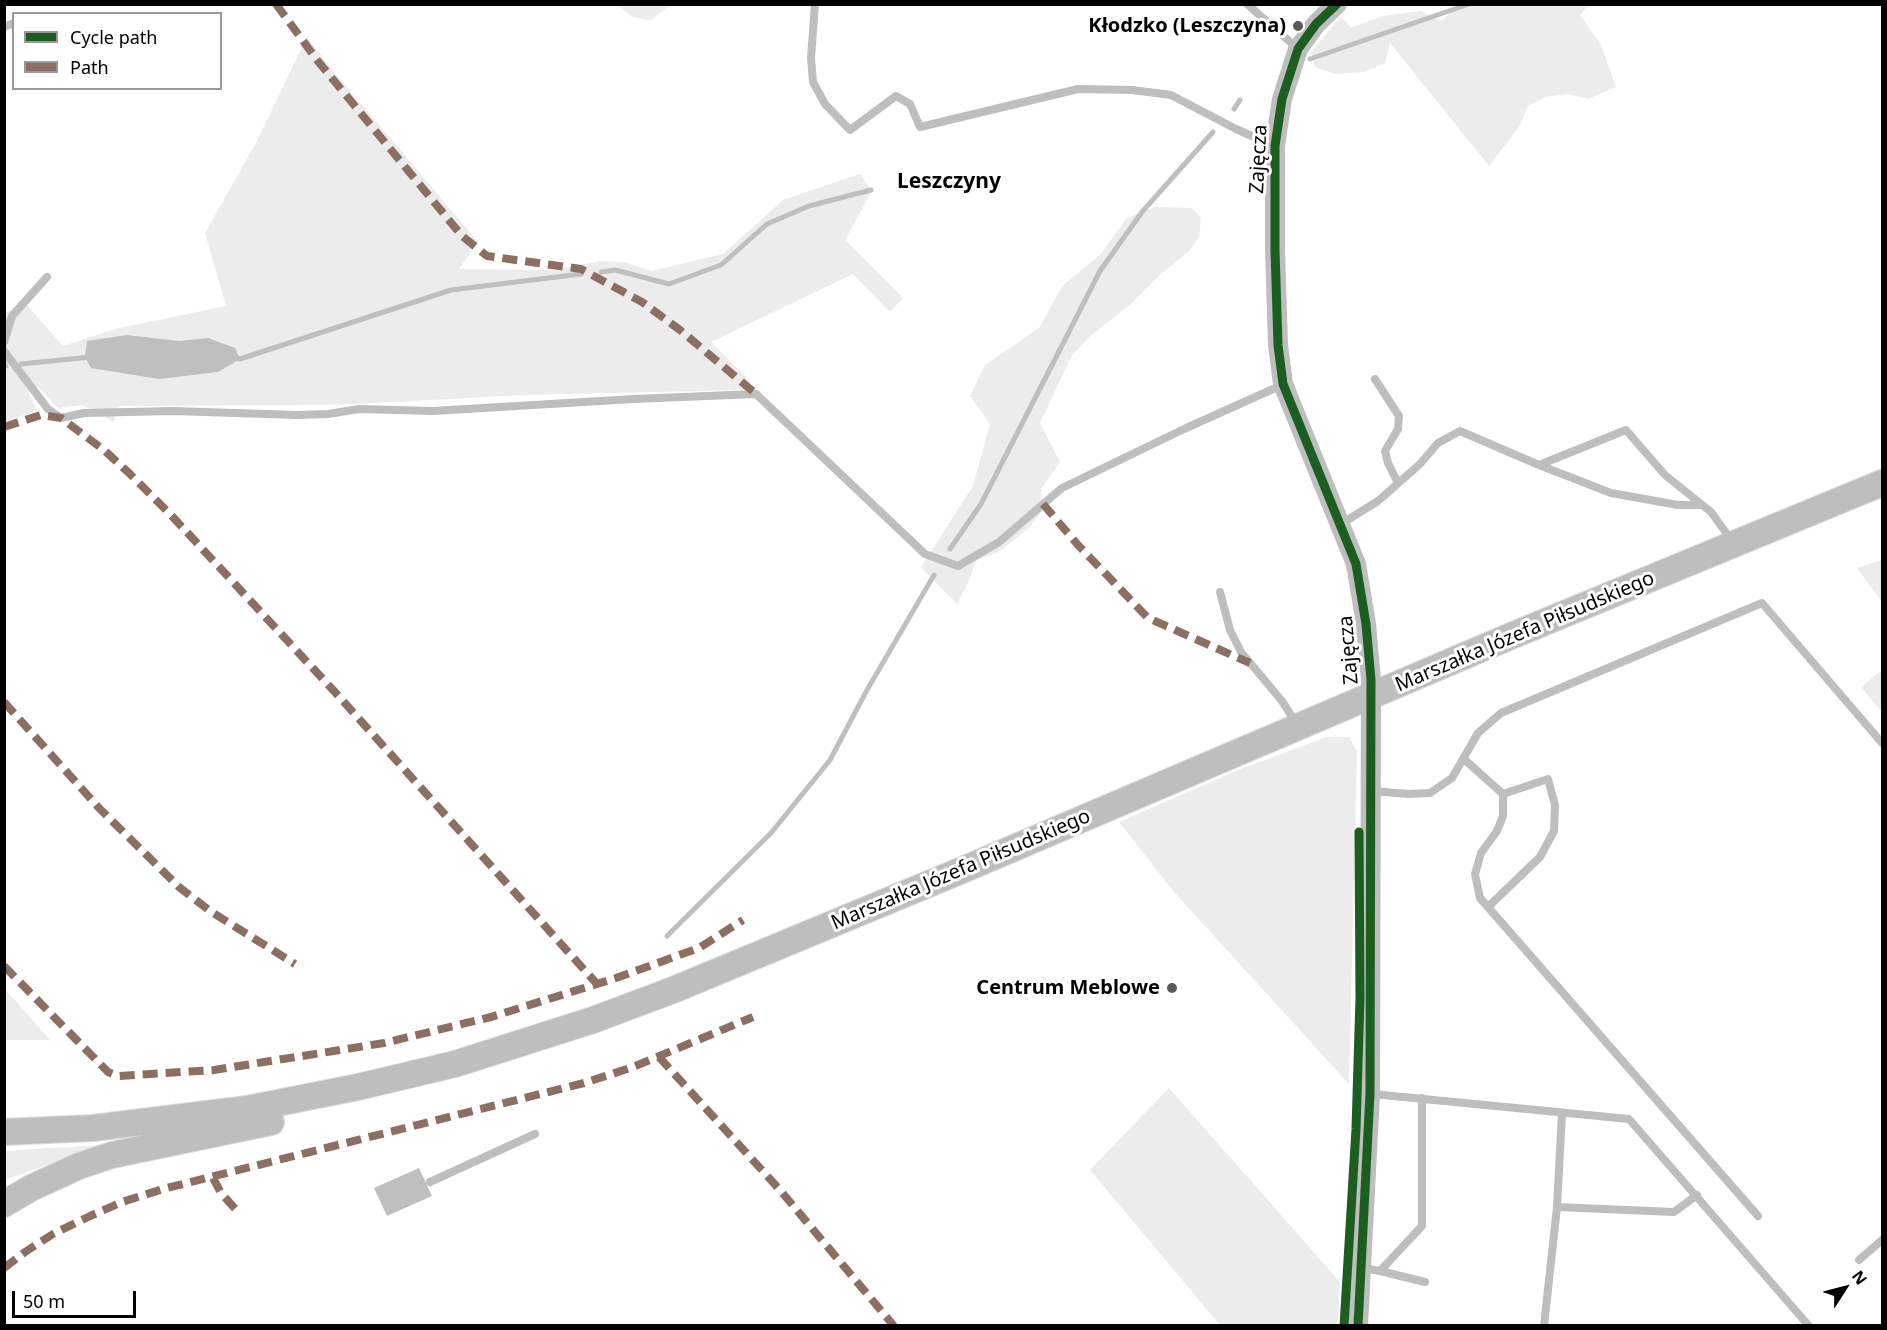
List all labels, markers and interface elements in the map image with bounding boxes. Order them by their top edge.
legend [12,12,222,90]
place label: Kłodzko (Leszczyna) [1088,14,1286,38]
marker: Kłodzko (Leszczyna) [1291,19,1305,33]
text: Cycle path [70,25,157,49]
text: Path [70,55,109,79]
street label: Zajęcza [1245,124,1273,194]
district label: Leszczyny [897,169,1001,195]
street label: Marszałka Józefa Piłsudskiego [1392,566,1658,698]
street label: Zajęcza [1334,614,1364,686]
street label: Marszałka Józefa Piłsudskiego [828,804,1094,936]
place label: Centrum Meblowe [976,976,1160,1000]
marker: Centrum Meblowe [1165,981,1179,995]
north arrow [1815,1258,1875,1318]
text: N [1847,1266,1872,1289]
scale bar [15,1279,140,1317]
text: 50 m [23,1289,65,1313]

